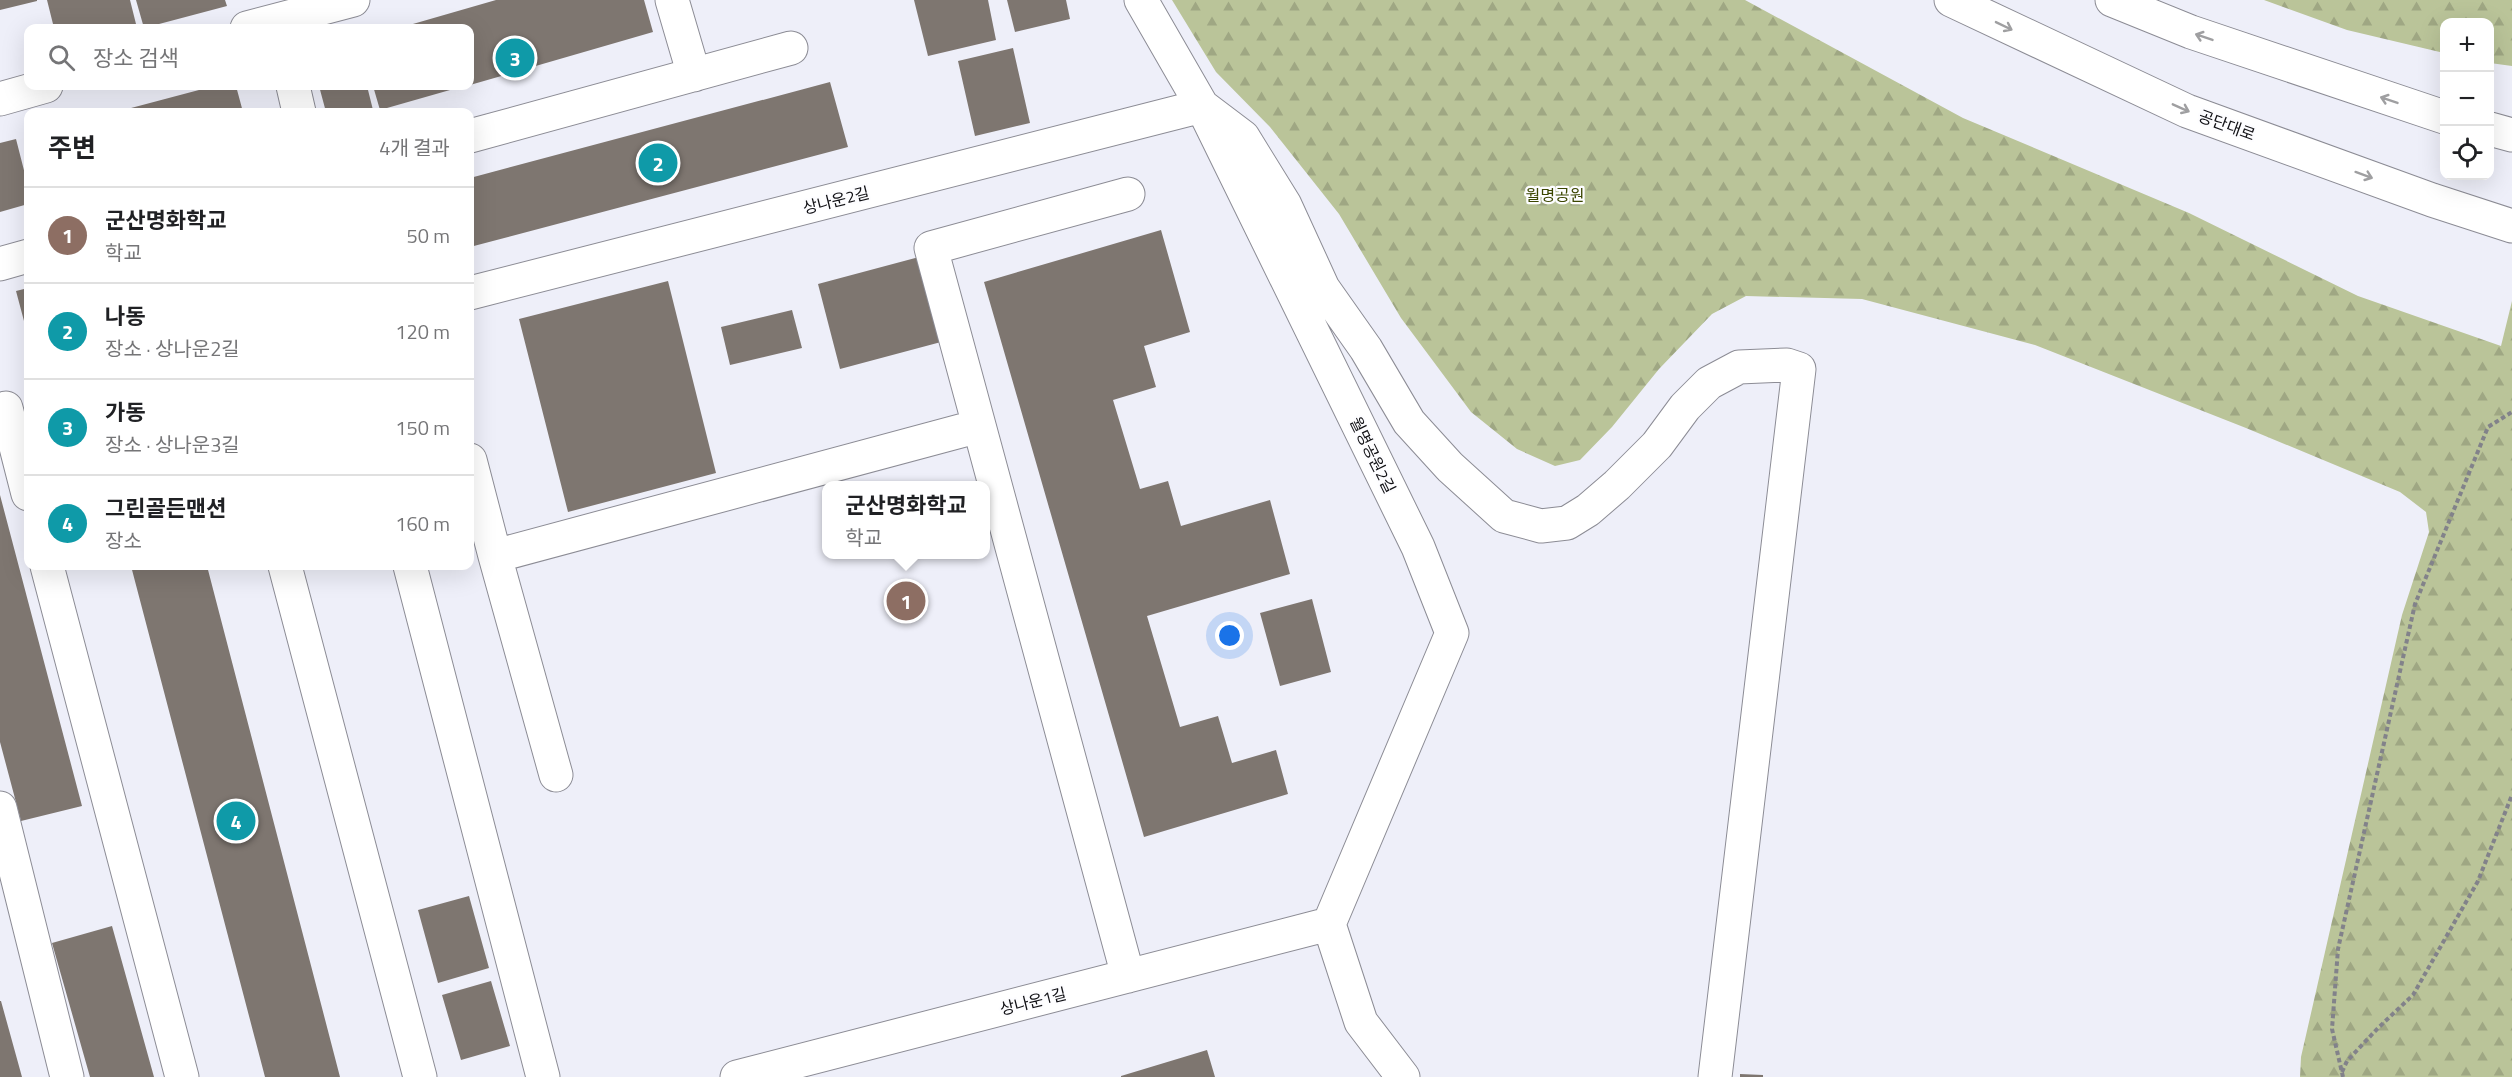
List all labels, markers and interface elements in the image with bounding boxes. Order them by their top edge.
map controls [2440,18,2494,180]
button: + [2440,18,2494,72]
one-way arrow [1994,20,2012,32]
search box [24,24,474,90]
one-way arrow [2195,30,2214,41]
pin: 3 [496,36,534,80]
icon: search [45,41,78,74]
text: 장소 검색 [93,41,179,75]
button: − [2440,72,2494,126]
one-way arrow [2380,93,2399,104]
one-way arrow [2171,103,2189,114]
street label: 공단대로 [2195,104,2259,146]
button: locate [2440,126,2494,180]
text: 주변 [48,128,96,167]
text: 4개 결과 [379,132,450,163]
pin: 2 [638,140,678,186]
one-way arrow [2354,171,2373,182]
street label: 상나운2길 [800,180,872,220]
park label: 월명공원 [1526,183,1584,207]
text: 군산명화학교 [105,203,226,237]
text: 1 [62,220,73,251]
text: 50 m [406,220,450,251]
text: 학교 [105,237,142,268]
text: 나동 [105,299,145,333]
text: 2 [62,316,73,347]
text: 120 m [395,316,450,347]
text: 장소 · 상나운2길 [105,333,240,364]
text: 가동 [105,395,145,429]
text: 3 [62,412,73,443]
text: 150 m [395,412,450,443]
street label: 월명공원2길 [1344,413,1402,497]
text: 장소 · 상나운3길 [105,429,240,460]
popup [822,481,990,559]
text: 군산명화학교 [845,488,967,522]
text: 그린골든맨션 [105,491,226,525]
text: 4 [62,508,73,539]
text: 160 m [395,508,450,539]
text: 학교 [845,522,882,553]
text: 장소 [105,525,142,556]
pin: 1 [886,578,926,624]
your location [1215,621,1244,650]
pin: 4 [216,798,256,844]
street label: 상나운1길 [997,981,1069,1021]

